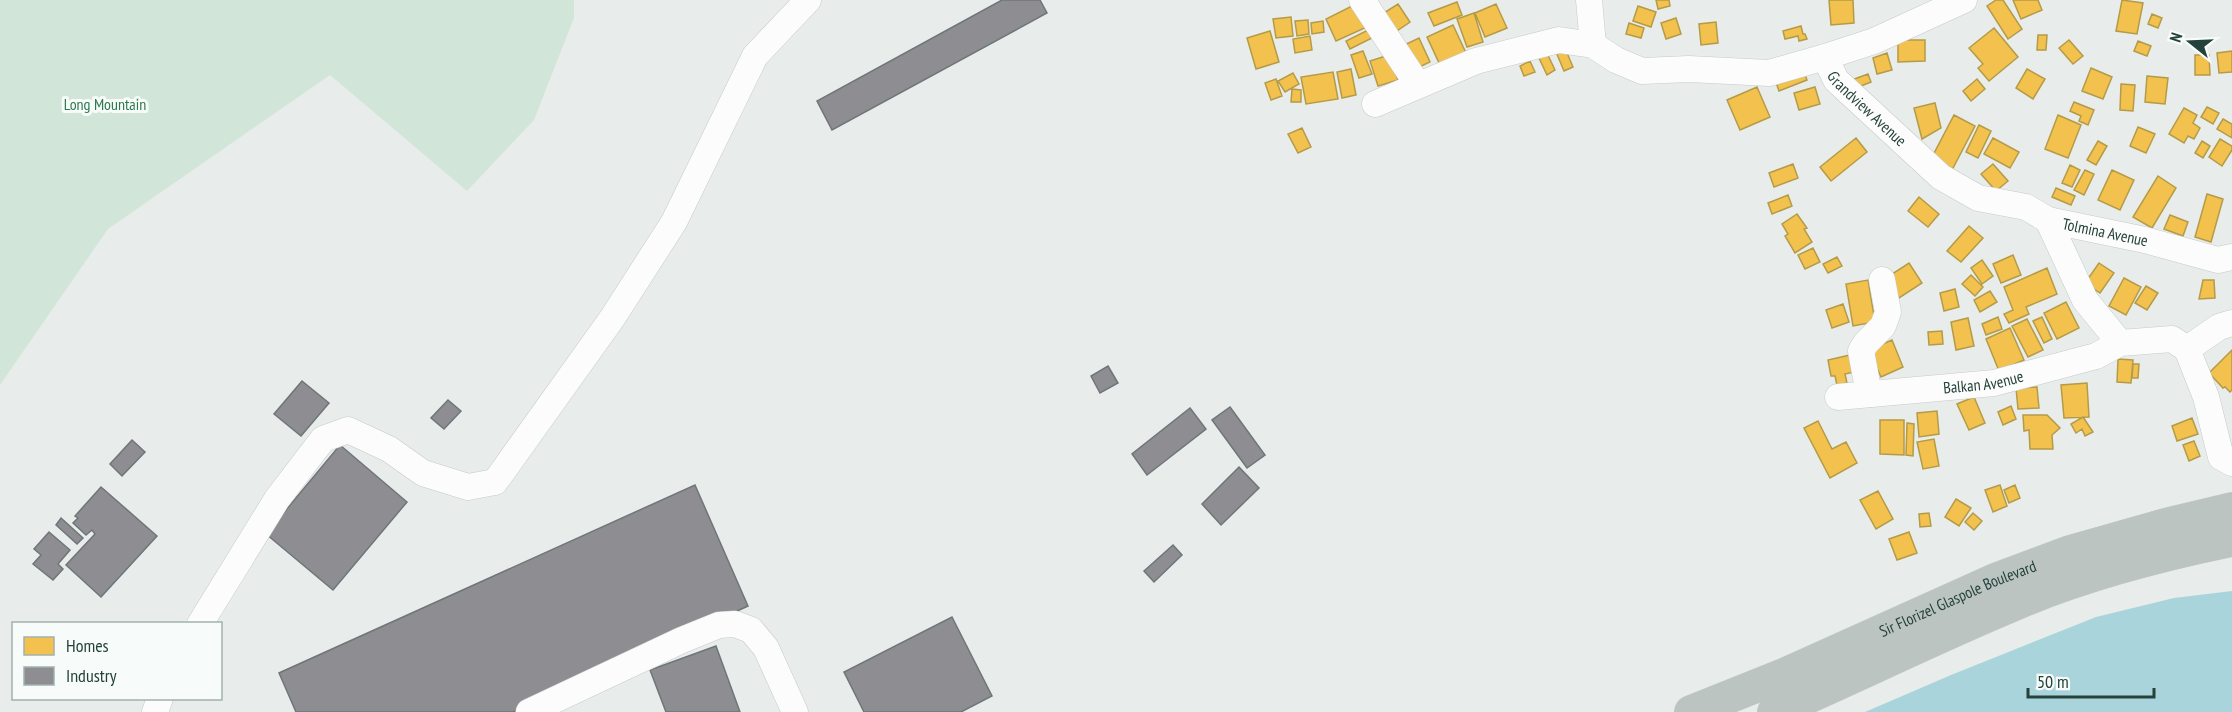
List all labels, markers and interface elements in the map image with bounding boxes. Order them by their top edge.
north arrow [2160,12,2220,72]
text: N [2165,30,2187,45]
street label: Grandview Avenue [1823,68,1911,150]
park label: Long Mountain [64,94,146,114]
street label: Tolmina Avenue [2061,213,2150,250]
street label: Balkan Avenue [1942,366,2025,398]
street label: Sir Florizel Glaspole Boulevard [1876,556,2039,641]
legend [12,622,222,700]
text: Homes [66,634,109,657]
scale bar [2028,661,2154,699]
text: Industry [66,664,117,687]
text: 50 m [2037,670,2069,693]

